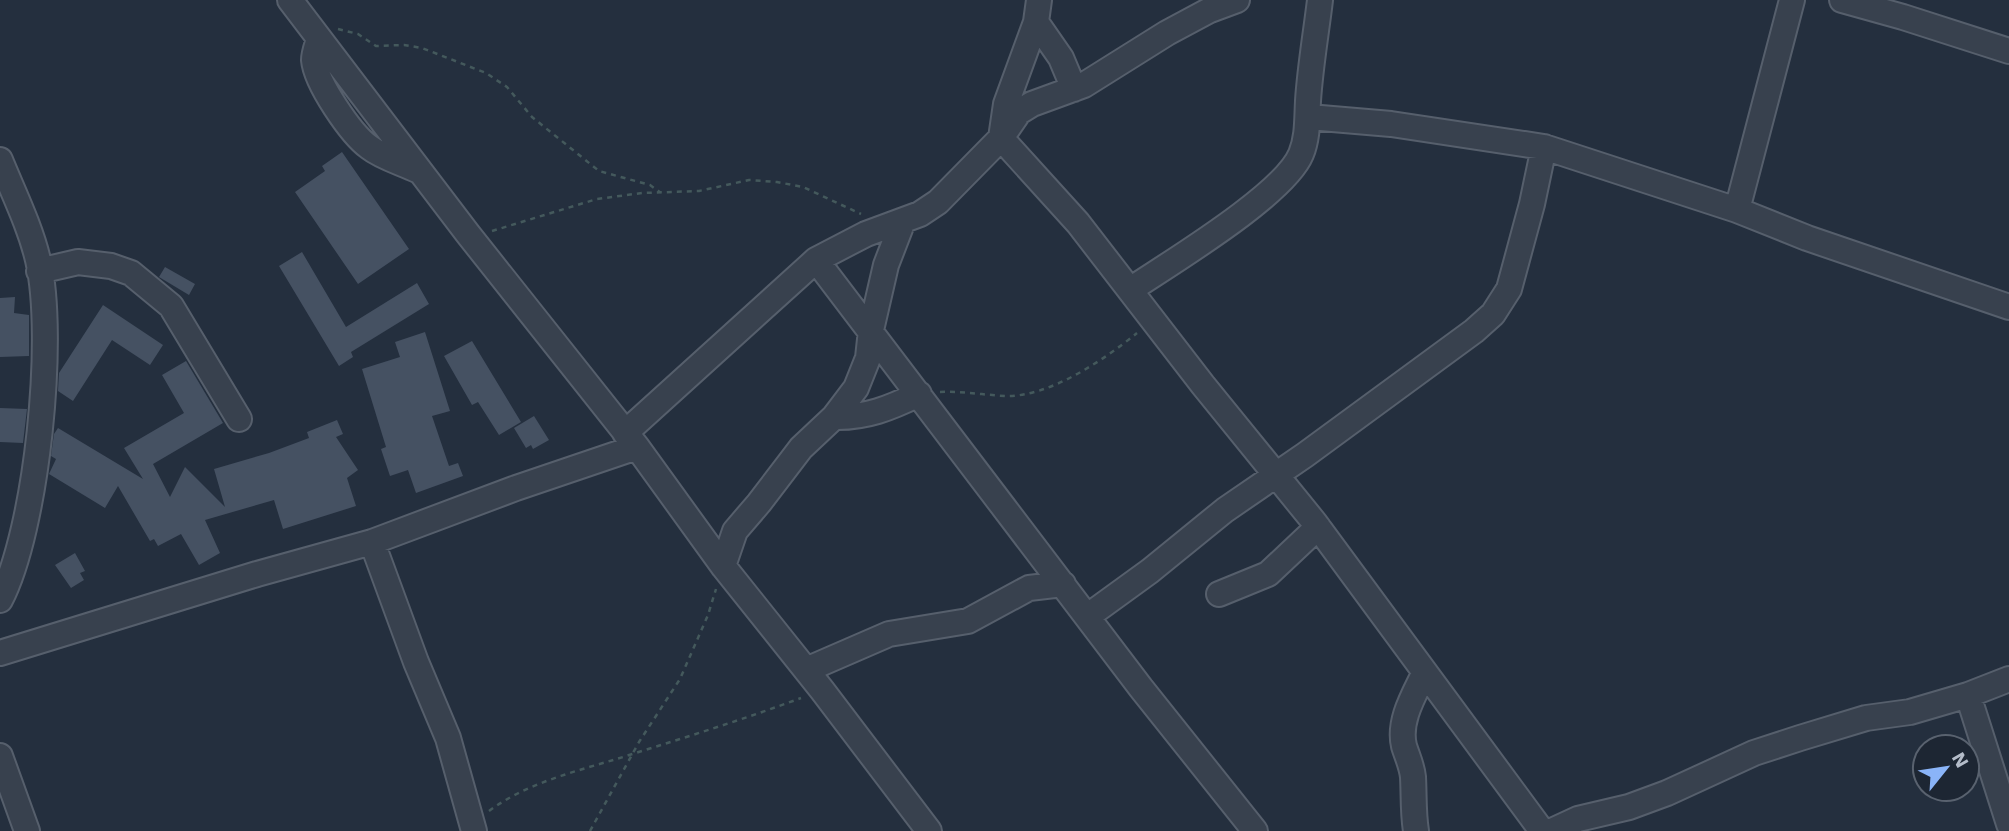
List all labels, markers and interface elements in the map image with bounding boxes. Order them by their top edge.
north arrow [1911,733,1981,803]
text: N [1947,748,1974,772]

